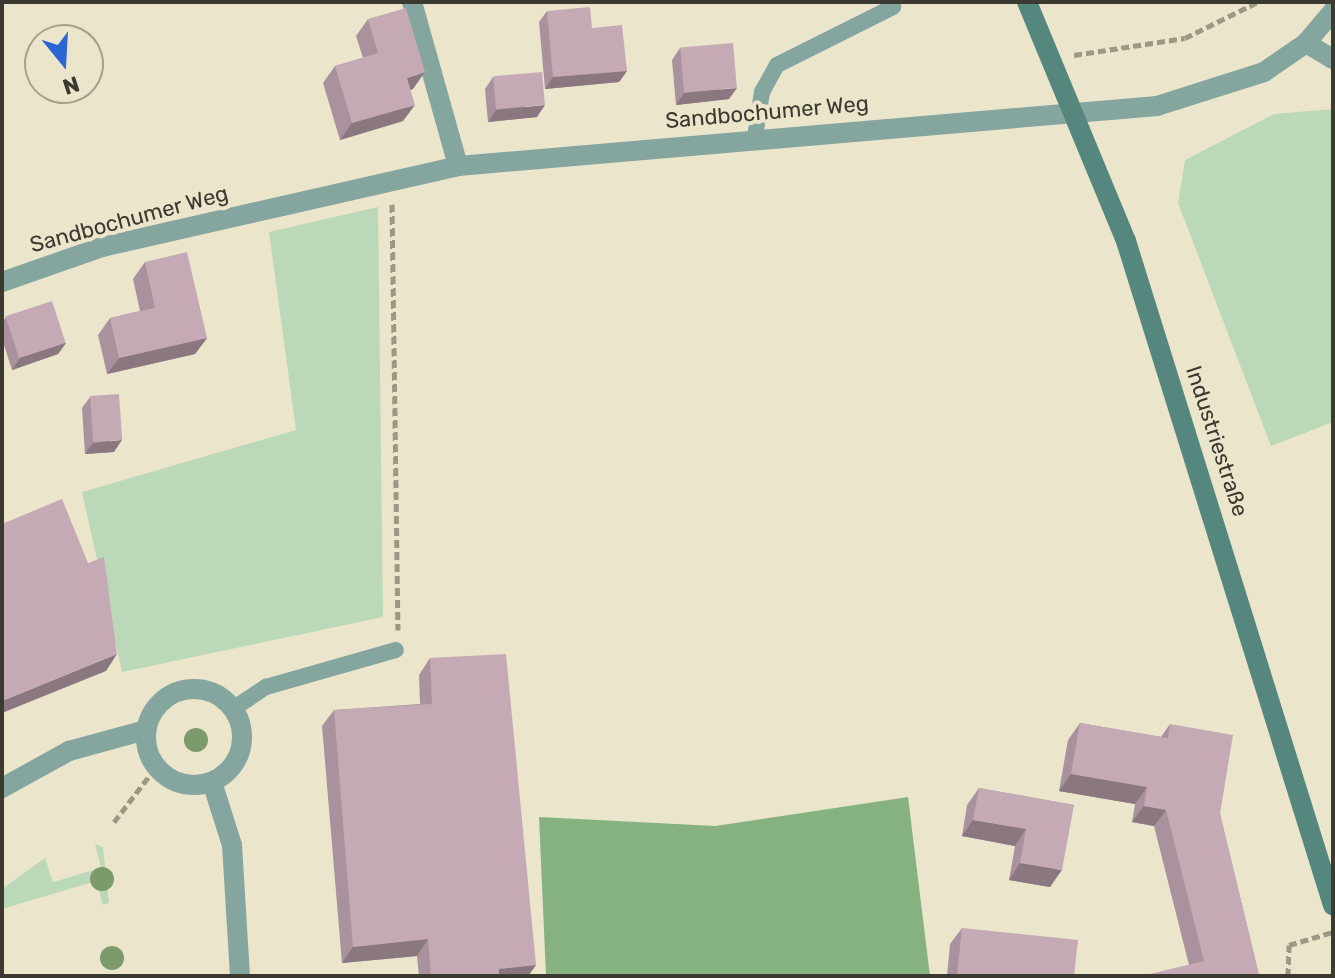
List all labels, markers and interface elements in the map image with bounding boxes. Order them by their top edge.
north arrow [24,24,104,104]
text: N [59,70,83,101]
street label: Sandbochumer Weg [664,90,870,134]
street label: Sandbochumer Weg [27,180,231,258]
street label: Industriestraße [1180,362,1254,520]

